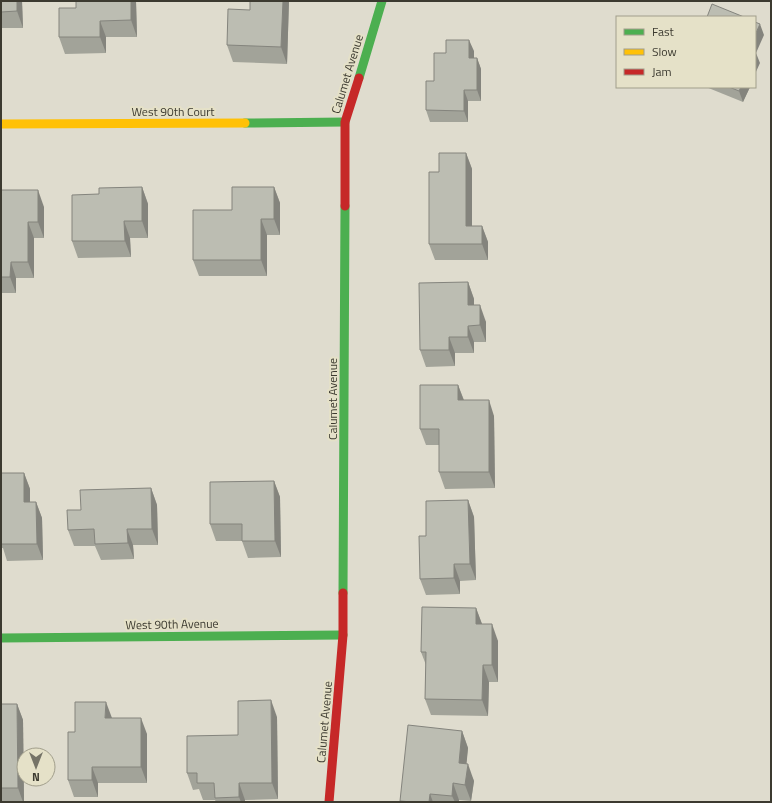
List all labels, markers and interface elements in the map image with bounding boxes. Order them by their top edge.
legend [616,16,756,88]
text: Fast [652,22,675,41]
street label: Calumet Avenue [326,32,368,116]
text: Slow [652,42,677,61]
text: Jam [652,62,672,81]
street label: West 90th Court [131,102,215,121]
street label: Calumet Avenue [323,358,342,440]
street label: West 90th Avenue [125,614,219,634]
street label: Calumet Avenue [311,680,337,764]
north arrow [16,747,56,787]
text: N [32,769,40,785]

